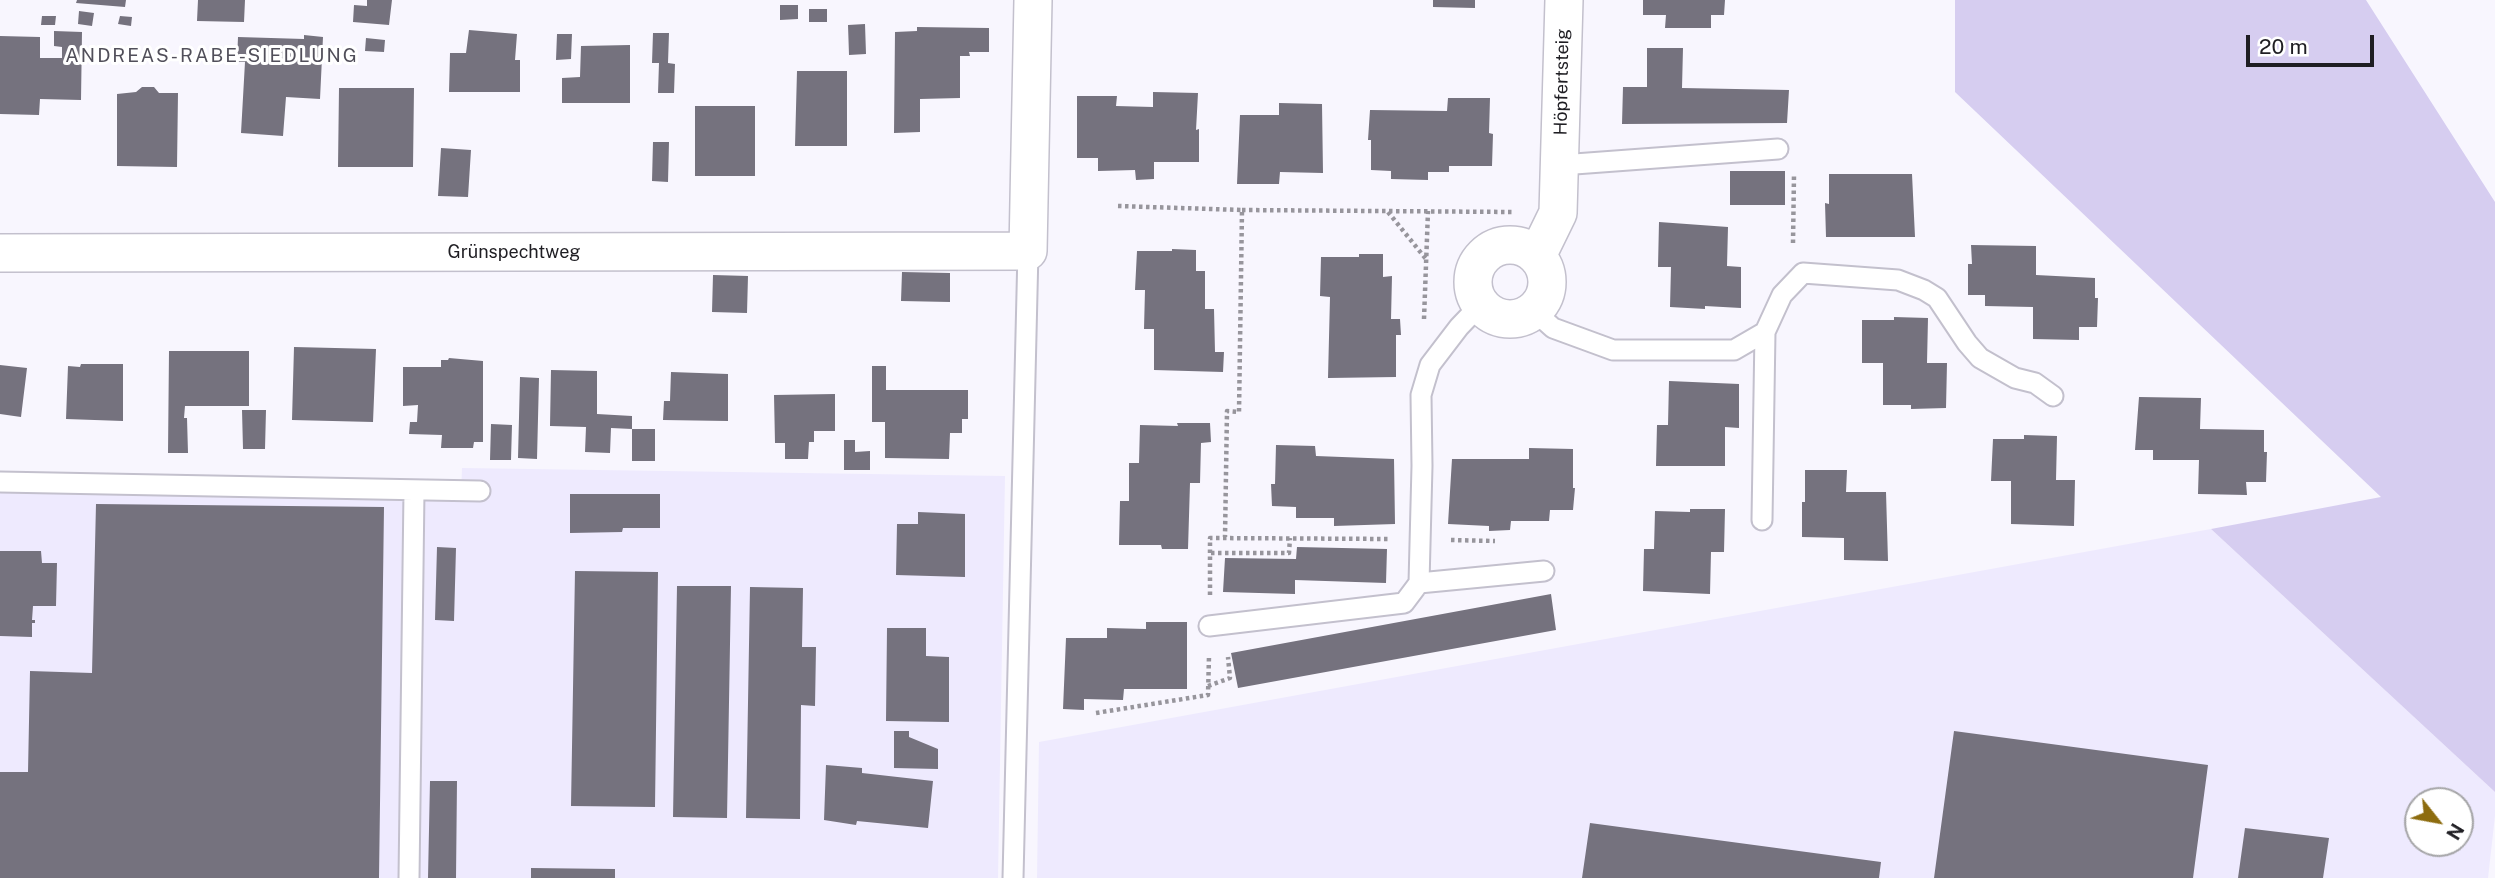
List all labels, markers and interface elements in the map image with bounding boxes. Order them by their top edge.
scale bar [2250,21,2378,65]
street label: Höpfertsteig [1550,28,1574,136]
text: 20 m [2259,34,2308,59]
district label: ANDREAS-RABE-SIEDLUNG [68,45,356,67]
street label: Grünspechtweg [448,241,580,263]
north arrow [2404,787,2474,857]
text: N [2442,820,2469,844]

